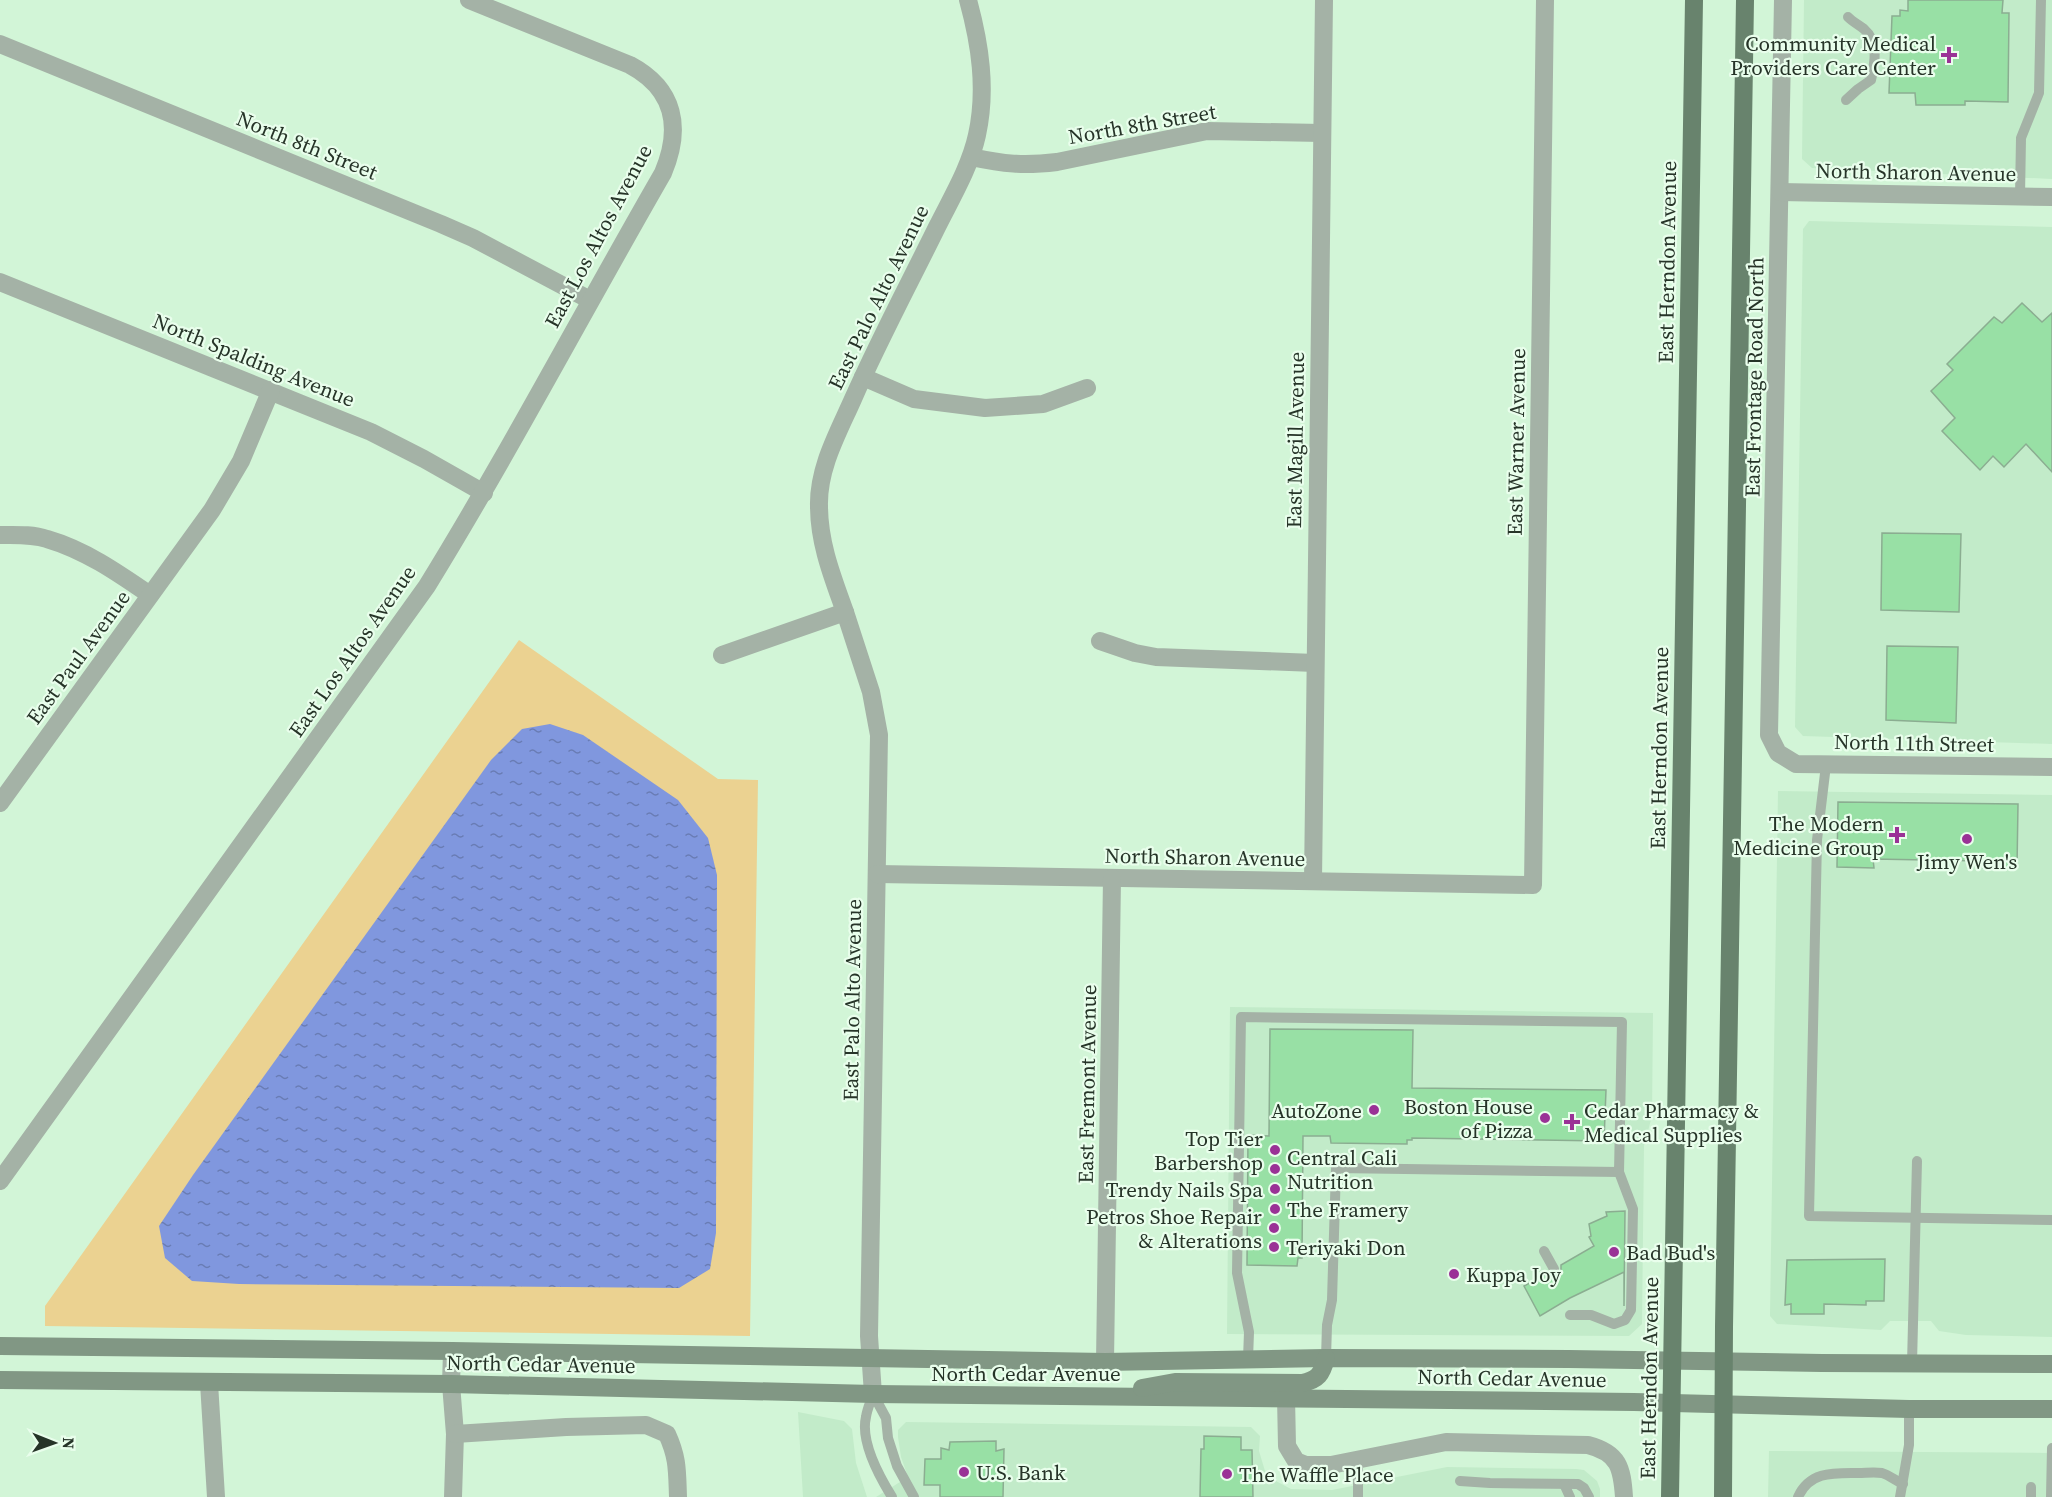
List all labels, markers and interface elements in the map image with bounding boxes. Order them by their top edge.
place label: Community Medical Providers Care Center [1730,29,1936,82]
marker: Community Medical Providers Care Center [1940,46,1958,64]
street label: North 8th Street [1066,97,1218,151]
street label: North 8th Street [232,104,382,187]
street label: East Los Altos Avenue [537,139,659,333]
street label: North Sharon Avenue [1815,156,2017,188]
street label: East Herndon Avenue [1651,160,1683,364]
street label: East Palo Alto Avenue [821,200,935,394]
street label: East Frontage Road North [1737,257,1771,497]
street label: North Spalding Avenue [149,306,359,414]
street label: East Warner Avenue [1500,348,1532,536]
street label: East Magill Avenue [1279,351,1311,529]
street label: East Los Altos Avenue [282,559,422,743]
street label: East Paul Avenue [19,584,137,730]
street label: East Herndon Avenue [1643,646,1675,850]
street label: North 11th Street [1834,727,1994,759]
place label: The Modern Medicine Group [1733,809,1884,862]
marker: The Modern Medicine Group [1888,826,1906,844]
marker: Jimy Wen's [1960,832,1974,846]
street label: North Sharon Avenue [1104,841,1306,873]
place label: Jimy Wen's [1916,847,2017,876]
street label: East Palo Alto Avenue [836,899,868,1101]
street label: East Fremont Avenue [1071,984,1103,1184]
place label: Boston House of Pizza [1404,1092,1533,1145]
place label: AutoZone [1271,1096,1362,1125]
place label: Cedar Pharmacy & Medical Supplies [1584,1096,1759,1149]
marker: AutoZone [1367,1103,1381,1117]
marker: Boston House of Pizza [1538,1111,1552,1125]
marker: Cedar Pharmacy & Medical Supplies [1565,1115,1579,1129]
place label: Top Tier Barbershop [1154,1124,1263,1177]
marker: Top Tier Barbershop [1268,1143,1282,1157]
place label: Central Cali Nutrition [1287,1143,1397,1196]
marker: Central Cali Nutrition [1268,1162,1282,1176]
place label: Trendy Nails Spa [1106,1175,1263,1204]
marker: Trendy Nails Spa [1268,1182,1282,1196]
place label: The Framery [1287,1195,1409,1224]
place label: Petros Shoe Repair & Alterations [1086,1202,1262,1255]
marker: The Framery [1268,1202,1282,1216]
marker: Petros Shoe Repair & Alterations [1267,1221,1281,1235]
place label: Teriyaki Don [1286,1233,1406,1262]
place label: Bad Bud's [1626,1238,1715,1267]
marker: Teriyaki Don [1267,1240,1281,1254]
marker: Bad Bud's [1607,1245,1621,1259]
place label: Kuppa Joy [1466,1260,1561,1289]
marker: Kuppa Joy [1447,1267,1461,1281]
street label: East Herndon Avenue [1633,1276,1665,1480]
street label: North Cedar Avenue [446,1348,636,1380]
street label: North Cedar Avenue [931,1359,1121,1388]
street label: North Cedar Avenue [1417,1362,1607,1394]
north arrow [24,1413,84,1473]
text: N [58,1437,80,1450]
place label: U.S. Bank [976,1458,1066,1487]
place label: The Waffle Place [1239,1460,1394,1489]
marker: U.S. Bank [957,1465,971,1479]
marker: The Waffle Place [1220,1467,1234,1481]

